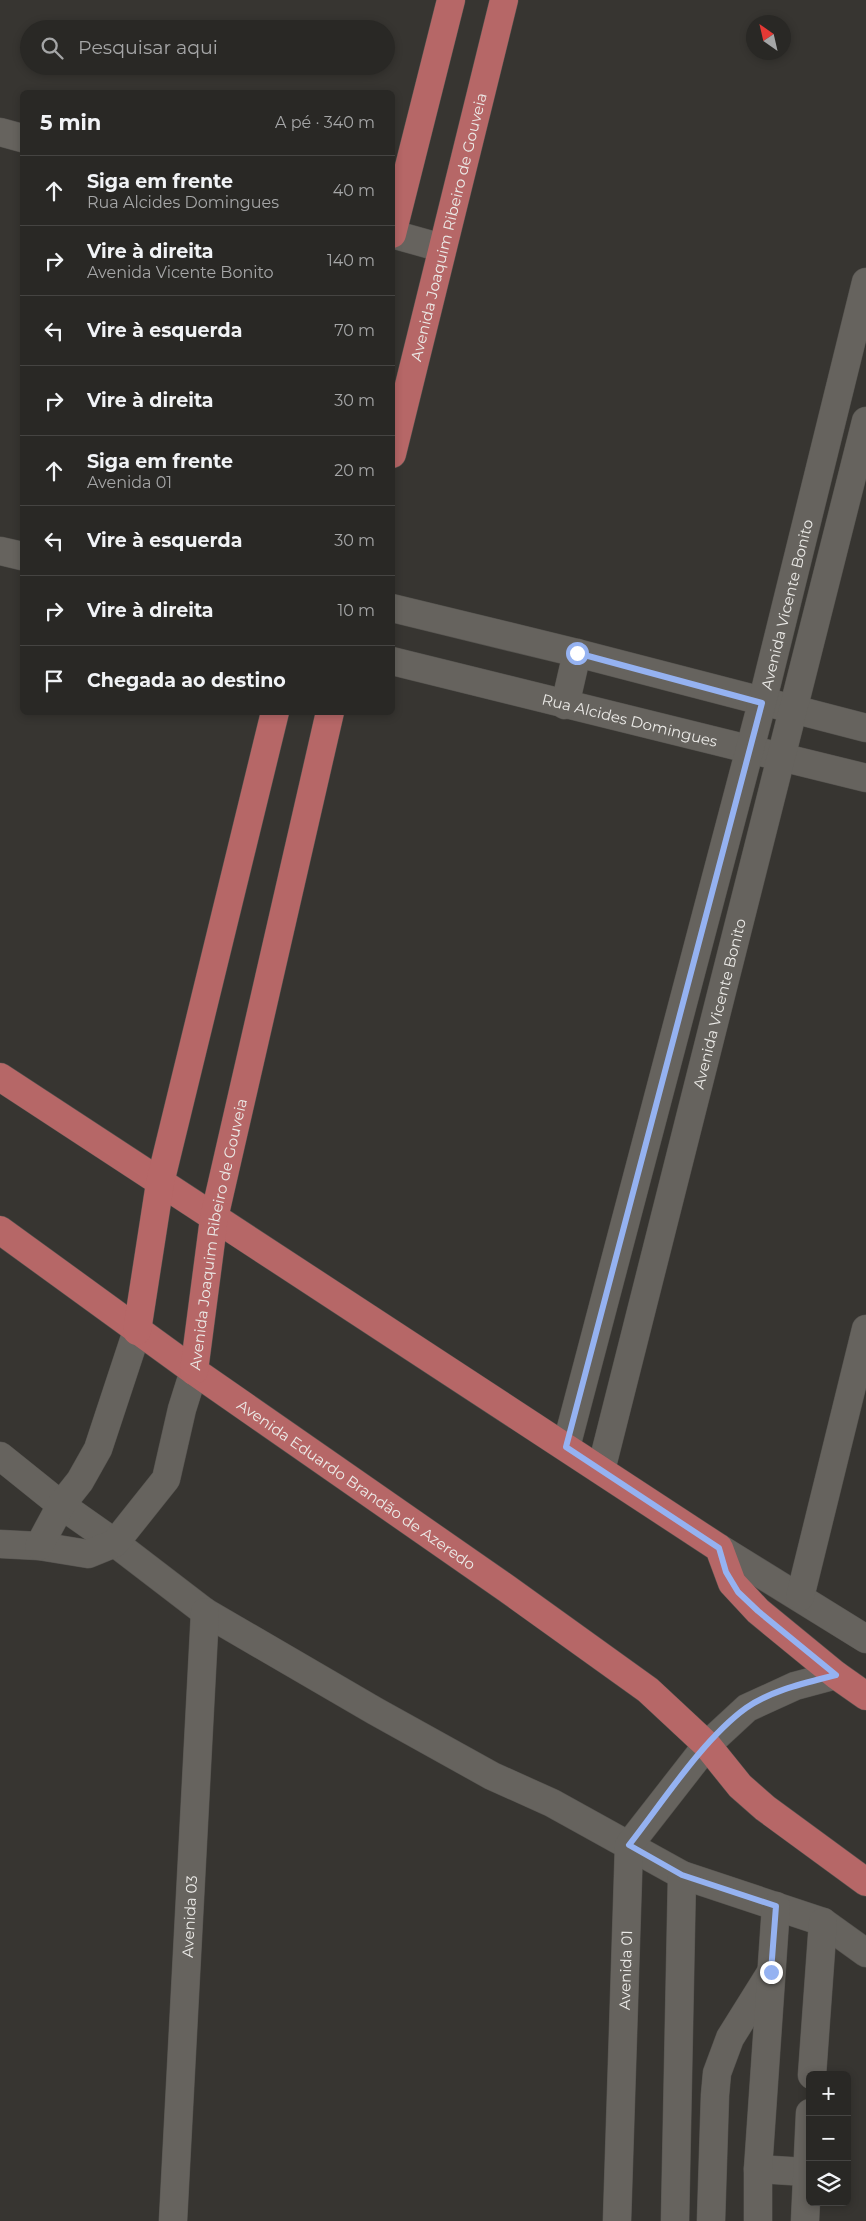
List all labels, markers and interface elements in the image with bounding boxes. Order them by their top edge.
north arrow [746,15,791,60]
search box [20,20,395,75]
icon: search [38,34,66,62]
text: Pesquisar aqui [78,36,218,59]
street label: Avenida Joaquim Ribeiro de Gouveia [406,91,490,363]
text: 5 min [40,110,101,135]
text: A pé · 340 m [275,113,375,132]
text: Siga em frente [87,170,233,193]
icon: ahead [40,177,68,205]
text: 40 m [333,181,375,200]
text: Rua Alcides Domingues [87,193,279,212]
text: Vire à direita [87,240,214,263]
icon: right [40,247,68,275]
text: 140 m [327,251,375,270]
text: Avenida Vicente Bonito [87,263,274,282]
icon: left [40,317,68,345]
text: Vire à esquerda [87,319,242,342]
text: 70 m [334,321,375,340]
icon: right [40,387,68,415]
text: Vire à direita [87,389,214,412]
text: 30 m [334,391,375,410]
text: Siga em frente [87,450,233,473]
icon: ahead [40,457,68,485]
text: 20 m [334,461,375,480]
text: Avenida 01 [87,473,172,492]
street label: Avenida Vicente Bonito [756,517,817,692]
icon: left [40,527,68,555]
text: Vire à esquerda [87,529,242,552]
text: 30 m [334,531,375,550]
icon: right [40,597,68,625]
text: Vire à direita [87,599,214,622]
text: 10 m [337,601,375,620]
route start [566,642,589,665]
icon: arrive [40,667,68,695]
text: Chegada ao destino [87,669,286,692]
street label: Rua Alcides Domingues [540,689,720,751]
street label: Avenida Vicente Bonito [688,916,749,1091]
street label: Avenida Joaquim Ribeiro de Gouveia [185,1096,251,1371]
street label: Avenida Eduardo Brandão de Azeredo [234,1395,480,1574]
street label: Avenida 03 [177,1875,201,1958]
street label: Avenida 01 [614,1930,636,2010]
route end [760,1961,783,1984]
map controls [806,2071,851,2206]
button: + [806,2071,851,2116]
button: − [806,2116,851,2161]
button: layers [806,2161,851,2206]

